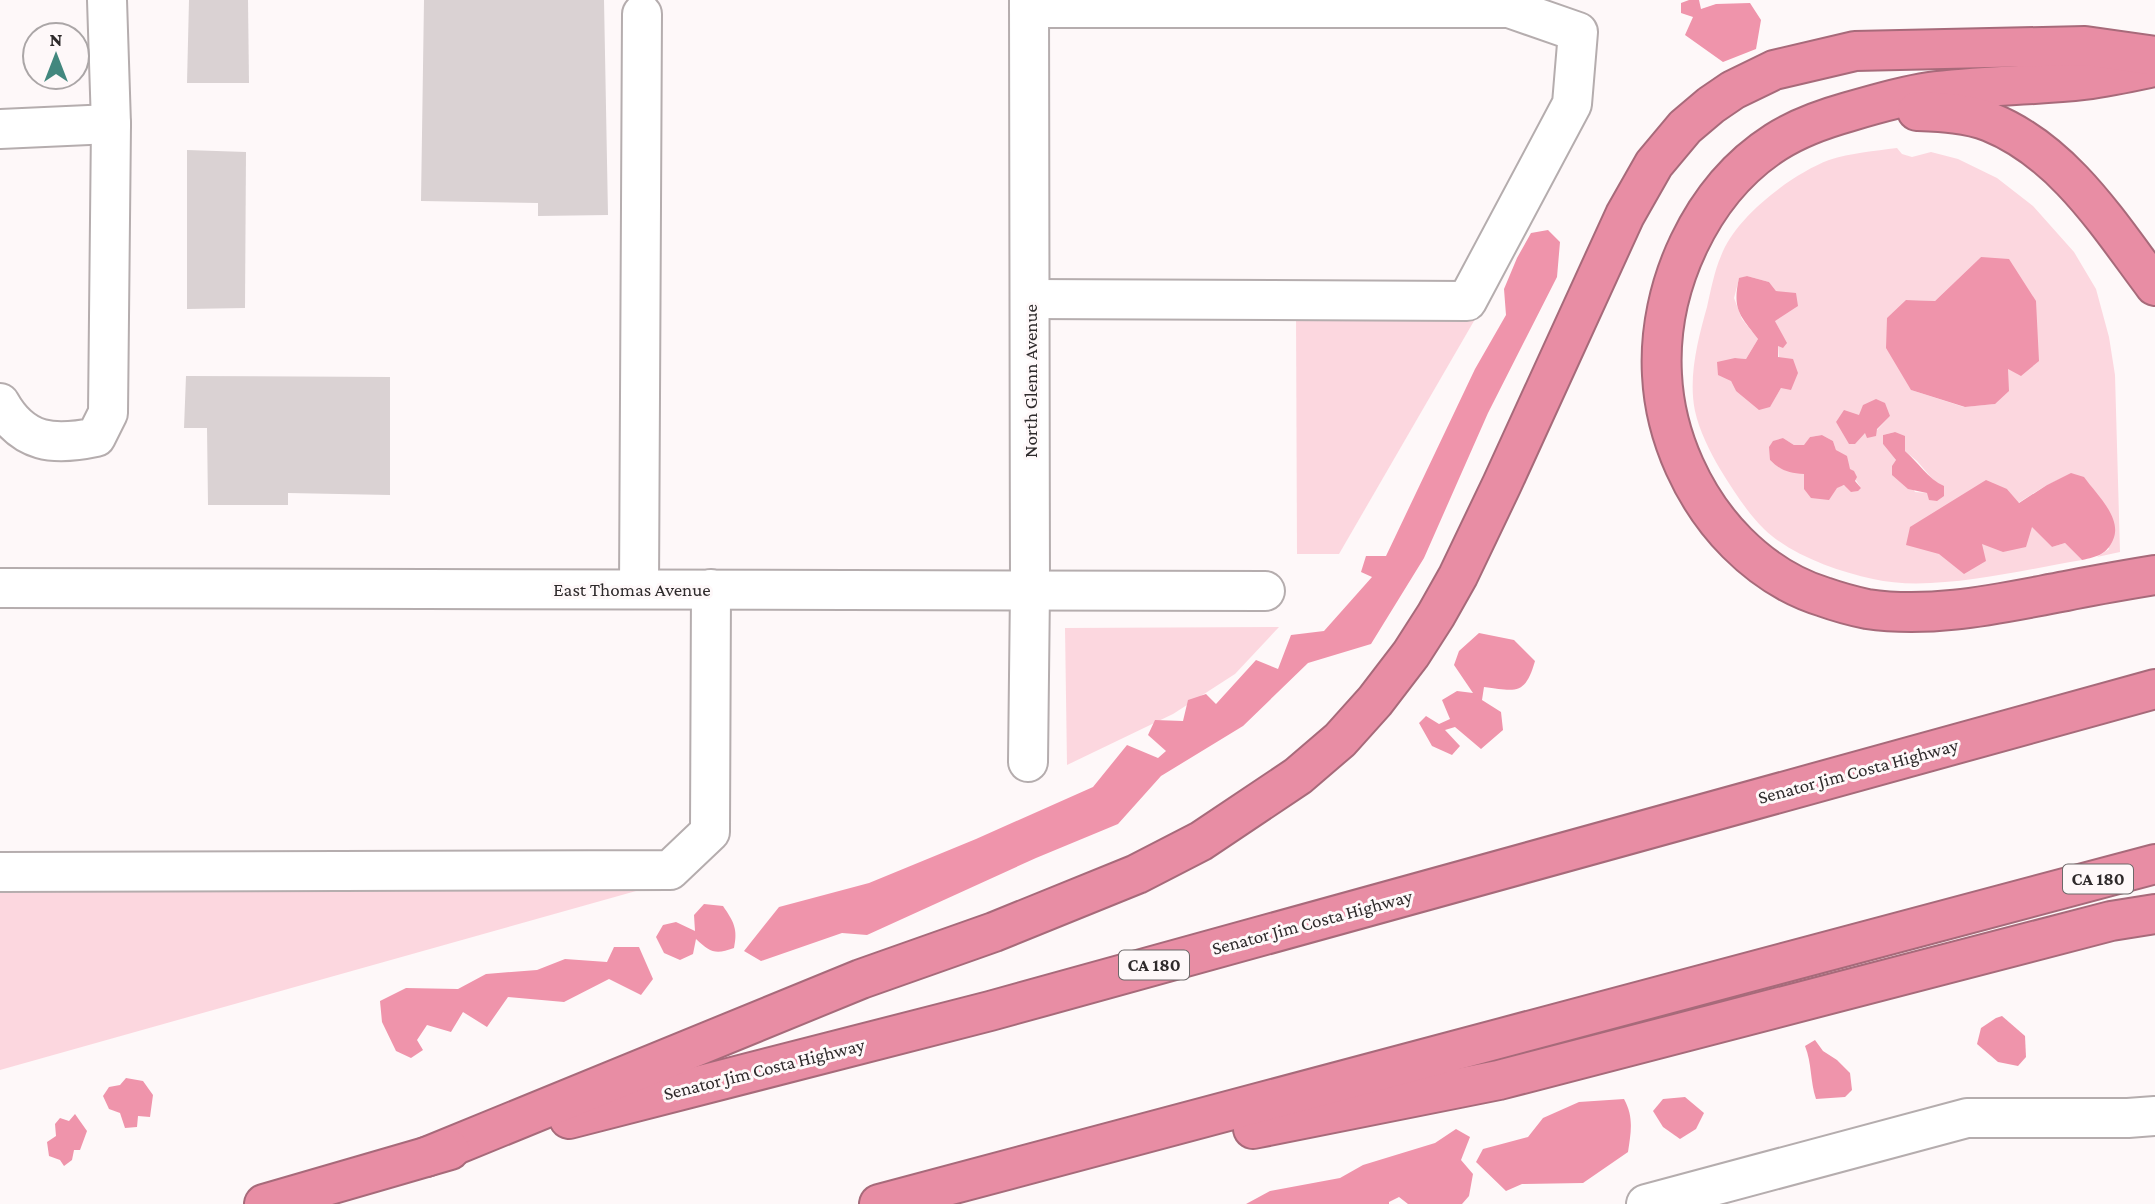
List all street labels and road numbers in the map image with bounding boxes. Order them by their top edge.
street label: North Glenn Avenue [1020,304,1041,458]
street label: East Thomas Avenue [553,579,711,600]
street label: Senator Jim Costa Highway [1756,734,1961,808]
road number: CA 180 [2063,864,2133,894]
street label: Senator Jim Costa Highway [1210,885,1415,959]
road number: CA 180 [1119,950,1189,980]
street label: Senator Jim Costa Highway [661,1034,867,1104]

